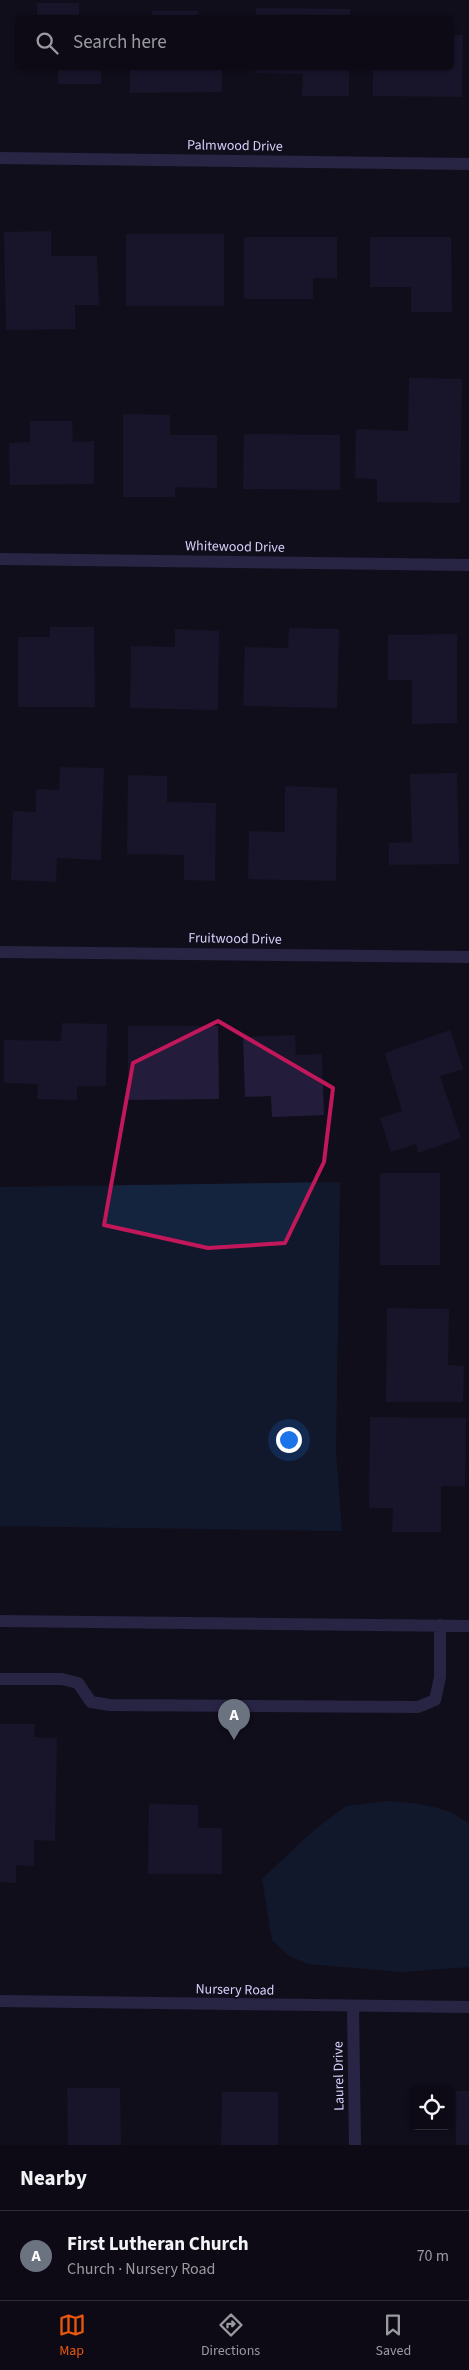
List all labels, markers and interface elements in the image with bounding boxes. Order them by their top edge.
search box [15,15,454,70]
icon: search [33,29,61,57]
text: Search here [73,29,167,56]
street label: Palmwood Drive [187,135,283,157]
street label: Whitewood Drive [185,536,285,558]
street label: Fruitwood Drive [188,928,282,950]
your location [276,1427,302,1453]
pin: A [218,1699,250,1740]
street label: Nursery Road [195,1979,275,2001]
street label: Laurel Drive [328,2041,350,2111]
map controls [409,2085,454,2130]
button: locate [409,2085,454,2130]
text: Nearby [20,2163,87,2193]
text: First Lutheran Church [67,2231,249,2258]
text: A [31,2245,41,2267]
text: 70 m [417,2245,449,2267]
text: Church · Nursery Road [67,2258,215,2280]
tab: Map [58,2311,86,2361]
tab: Directions [201,2311,260,2361]
tab: Saved [376,2311,411,2361]

